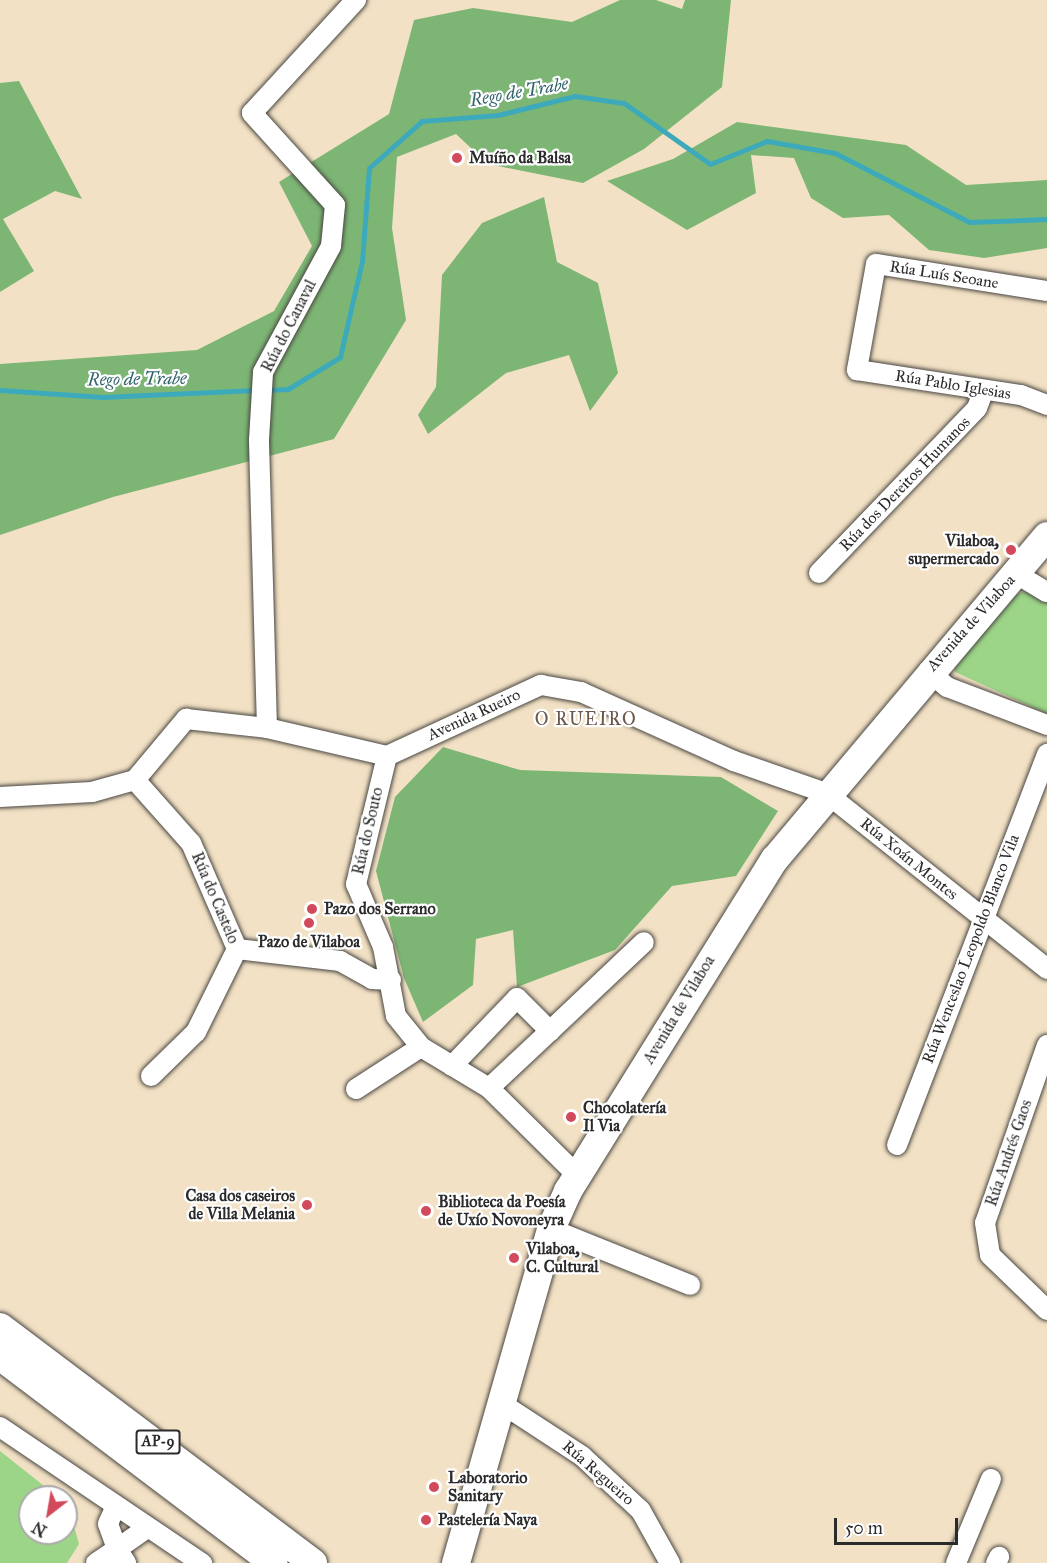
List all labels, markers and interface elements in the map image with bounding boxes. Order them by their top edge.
water label: Rego de Trabe [468,73,570,111]
place label: Muíño da Balsa [469,148,571,168]
marker: Muíño da Balsa [450,151,464,165]
street label: Rúa Luís Seoane [888,257,1000,293]
street label: Rúa do Canaval [257,277,321,375]
street label: Rúa Pablo Iglesias [894,366,1012,404]
water label: Rego de Trabe [87,367,187,391]
street label: Rúa dos Dereitos Humanos [836,413,974,555]
place label: Vilaboa, supermercado [908,531,999,569]
marker: Vilaboa, supermercado [1004,543,1018,557]
street label: Avenida de Vilaboa [923,571,1019,675]
street label: Avenida Rueiro [424,685,524,745]
district label: O RUEIRO [535,708,637,730]
street label: Rúa do Souto [349,785,387,877]
street label: Rúa Xoán Montes [856,814,962,904]
street label: Rúa Wenceslao Leopoldo Blanco Vila [918,832,1024,1066]
street label: Rúa do Castelo [187,849,243,947]
place label: Pazo dos Serrano [324,899,436,919]
marker: Pazo dos Serrano [305,902,319,916]
marker: Pazo de Vilaboa [302,916,316,930]
place label: Pazo de Vilaboa [258,932,360,952]
street label: Avenida de Vilaboa [639,952,719,1068]
street label: Rúa Andrés Gaos [982,1097,1036,1209]
place label: Chocolatería Il Via [583,1098,666,1136]
marker: Chocolatería Il Via [564,1110,578,1124]
place label: Casa dos caseiros de Villa Melania [185,1186,295,1224]
place label: Biblioteca da Poesía de Uxío Novoneyra [438,1192,566,1230]
marker: Casa dos caseiros de Villa Melania [300,1198,314,1212]
marker: Biblioteca da Poesía de Uxío Novoneyra [419,1204,433,1218]
place label: Vilaboa, C. Cultural [526,1239,599,1277]
marker: Vilaboa, C. Cultural [507,1251,521,1265]
road number: AP-9 [136,1430,180,1454]
street label: Rúa Regueiro [558,1437,638,1509]
place label: Laboratorio Sanitary [448,1468,528,1506]
marker: Laboratorio Sanitary [425,1478,443,1496]
north arrow [18,1485,78,1545]
scale bar [837,1506,962,1544]
place label: Pastelería Naya [438,1510,537,1530]
marker: Pastelería Naya [419,1513,433,1527]
text: 50 m [845,1517,883,1539]
text: N [29,1518,50,1541]

